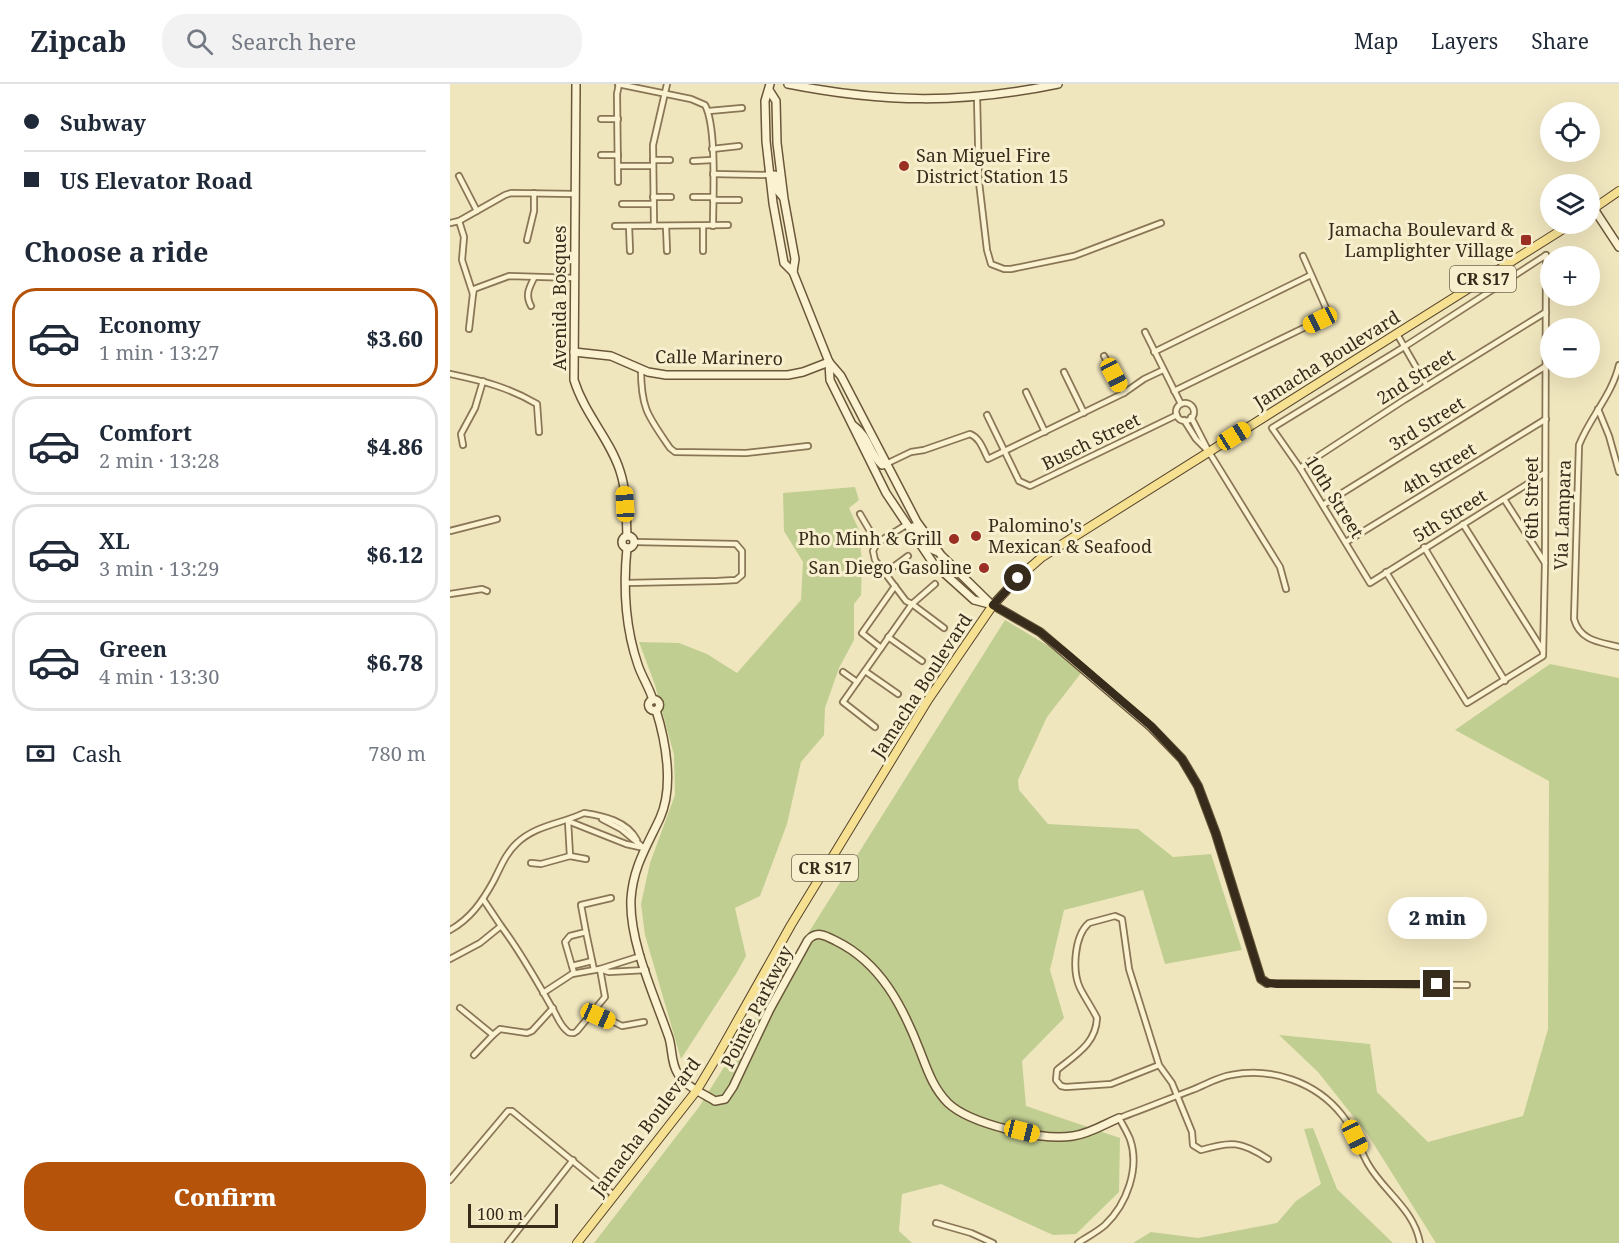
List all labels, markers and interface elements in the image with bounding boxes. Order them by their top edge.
search box [162,14,582,68]
text: Zipcab [30,22,126,60]
icon: search [183,25,216,58]
text: Search here [231,26,356,56]
text: Map [1354,27,1398,55]
text: Layers [1431,27,1498,55]
text: Share [1531,27,1589,55]
map controls [1540,102,1600,378]
button: locate [1540,102,1600,162]
text: Subway [60,107,146,137]
place label: San Miguel Fire District Station 15 [916,143,1069,188]
marker: San Miguel Fire District Station 15 [897,159,911,173]
text: US Elevator Road [60,165,252,195]
button: layers [1540,174,1600,234]
place label: Jamacha Boulevard & Lamplighter Village [1327,217,1515,262]
street label: Avenida Bosques [547,225,571,371]
text: Choose a ride [24,233,209,270]
marker: Jamacha Boulevard & Lamplighter Village [1519,233,1533,247]
button: + [1540,246,1600,306]
road number: CR S17 [1450,266,1516,292]
car [1300,304,1340,336]
street label: Jamacha Boulevard [1248,305,1404,414]
text: Economy [99,309,201,339]
icon: car [27,311,81,365]
button: − [1540,318,1600,378]
text: $3.60 [366,323,423,353]
text: 1 min · 13:27 [99,339,219,366]
street label: 2nd Street [1372,343,1459,410]
street label: Calle Marinero [655,344,783,370]
car [1098,355,1130,395]
street label: 3rd Street [1384,391,1469,456]
street label: Busch Street [1037,407,1144,475]
text: Comfort [99,417,192,447]
icon: car [27,419,81,473]
car [1214,419,1254,453]
text: $4.86 [366,431,423,461]
street label: 4th Street [1397,437,1480,500]
text: 2 min · 13:28 [99,447,219,474]
street label: 10th Street [1300,451,1370,542]
street label: 6th Street [1519,457,1543,539]
street label: Via Lampara [1548,459,1576,571]
street label: 5th Street [1408,483,1491,547]
car [615,486,635,522]
place label: Palomino's Mexican & Seafood [988,513,1152,558]
text: XL [99,525,130,555]
place label: Pho Minh & Grill [798,526,942,550]
icon: car [27,527,81,581]
marker: Palomino's Mexican & Seafood [969,529,983,543]
marker: Pho Minh & Grill [947,532,961,546]
text: $6.12 [366,539,423,569]
text: 3 min · 13:29 [99,555,219,582]
place label: San Diego Gasoline [808,555,972,579]
marker: San Diego Gasoline [977,561,991,575]
route start [1004,564,1031,591]
street label: Jamacha Boulevard [865,609,977,763]
text: Green [99,633,167,663]
icon: car [27,635,81,689]
text: $6.78 [366,647,423,677]
text: 4 min · 13:30 [99,663,219,690]
icon: cash [24,737,57,770]
text: Cash [72,738,122,768]
text: 780 m [368,740,426,767]
road number: CR S17 [792,855,858,881]
callout: 2 min [1388,897,1486,939]
text: 2 min [1409,904,1466,931]
street label: Pointe Parkway [715,940,798,1072]
route end [1423,970,1450,997]
car [578,1000,618,1032]
street label: Jamacha Boulevard [585,1052,705,1201]
car [1339,1117,1371,1157]
car [1002,1118,1042,1144]
button: Confirm [24,1162,426,1231]
scale bar [468,1201,558,1228]
text: 100 m [477,1203,523,1225]

